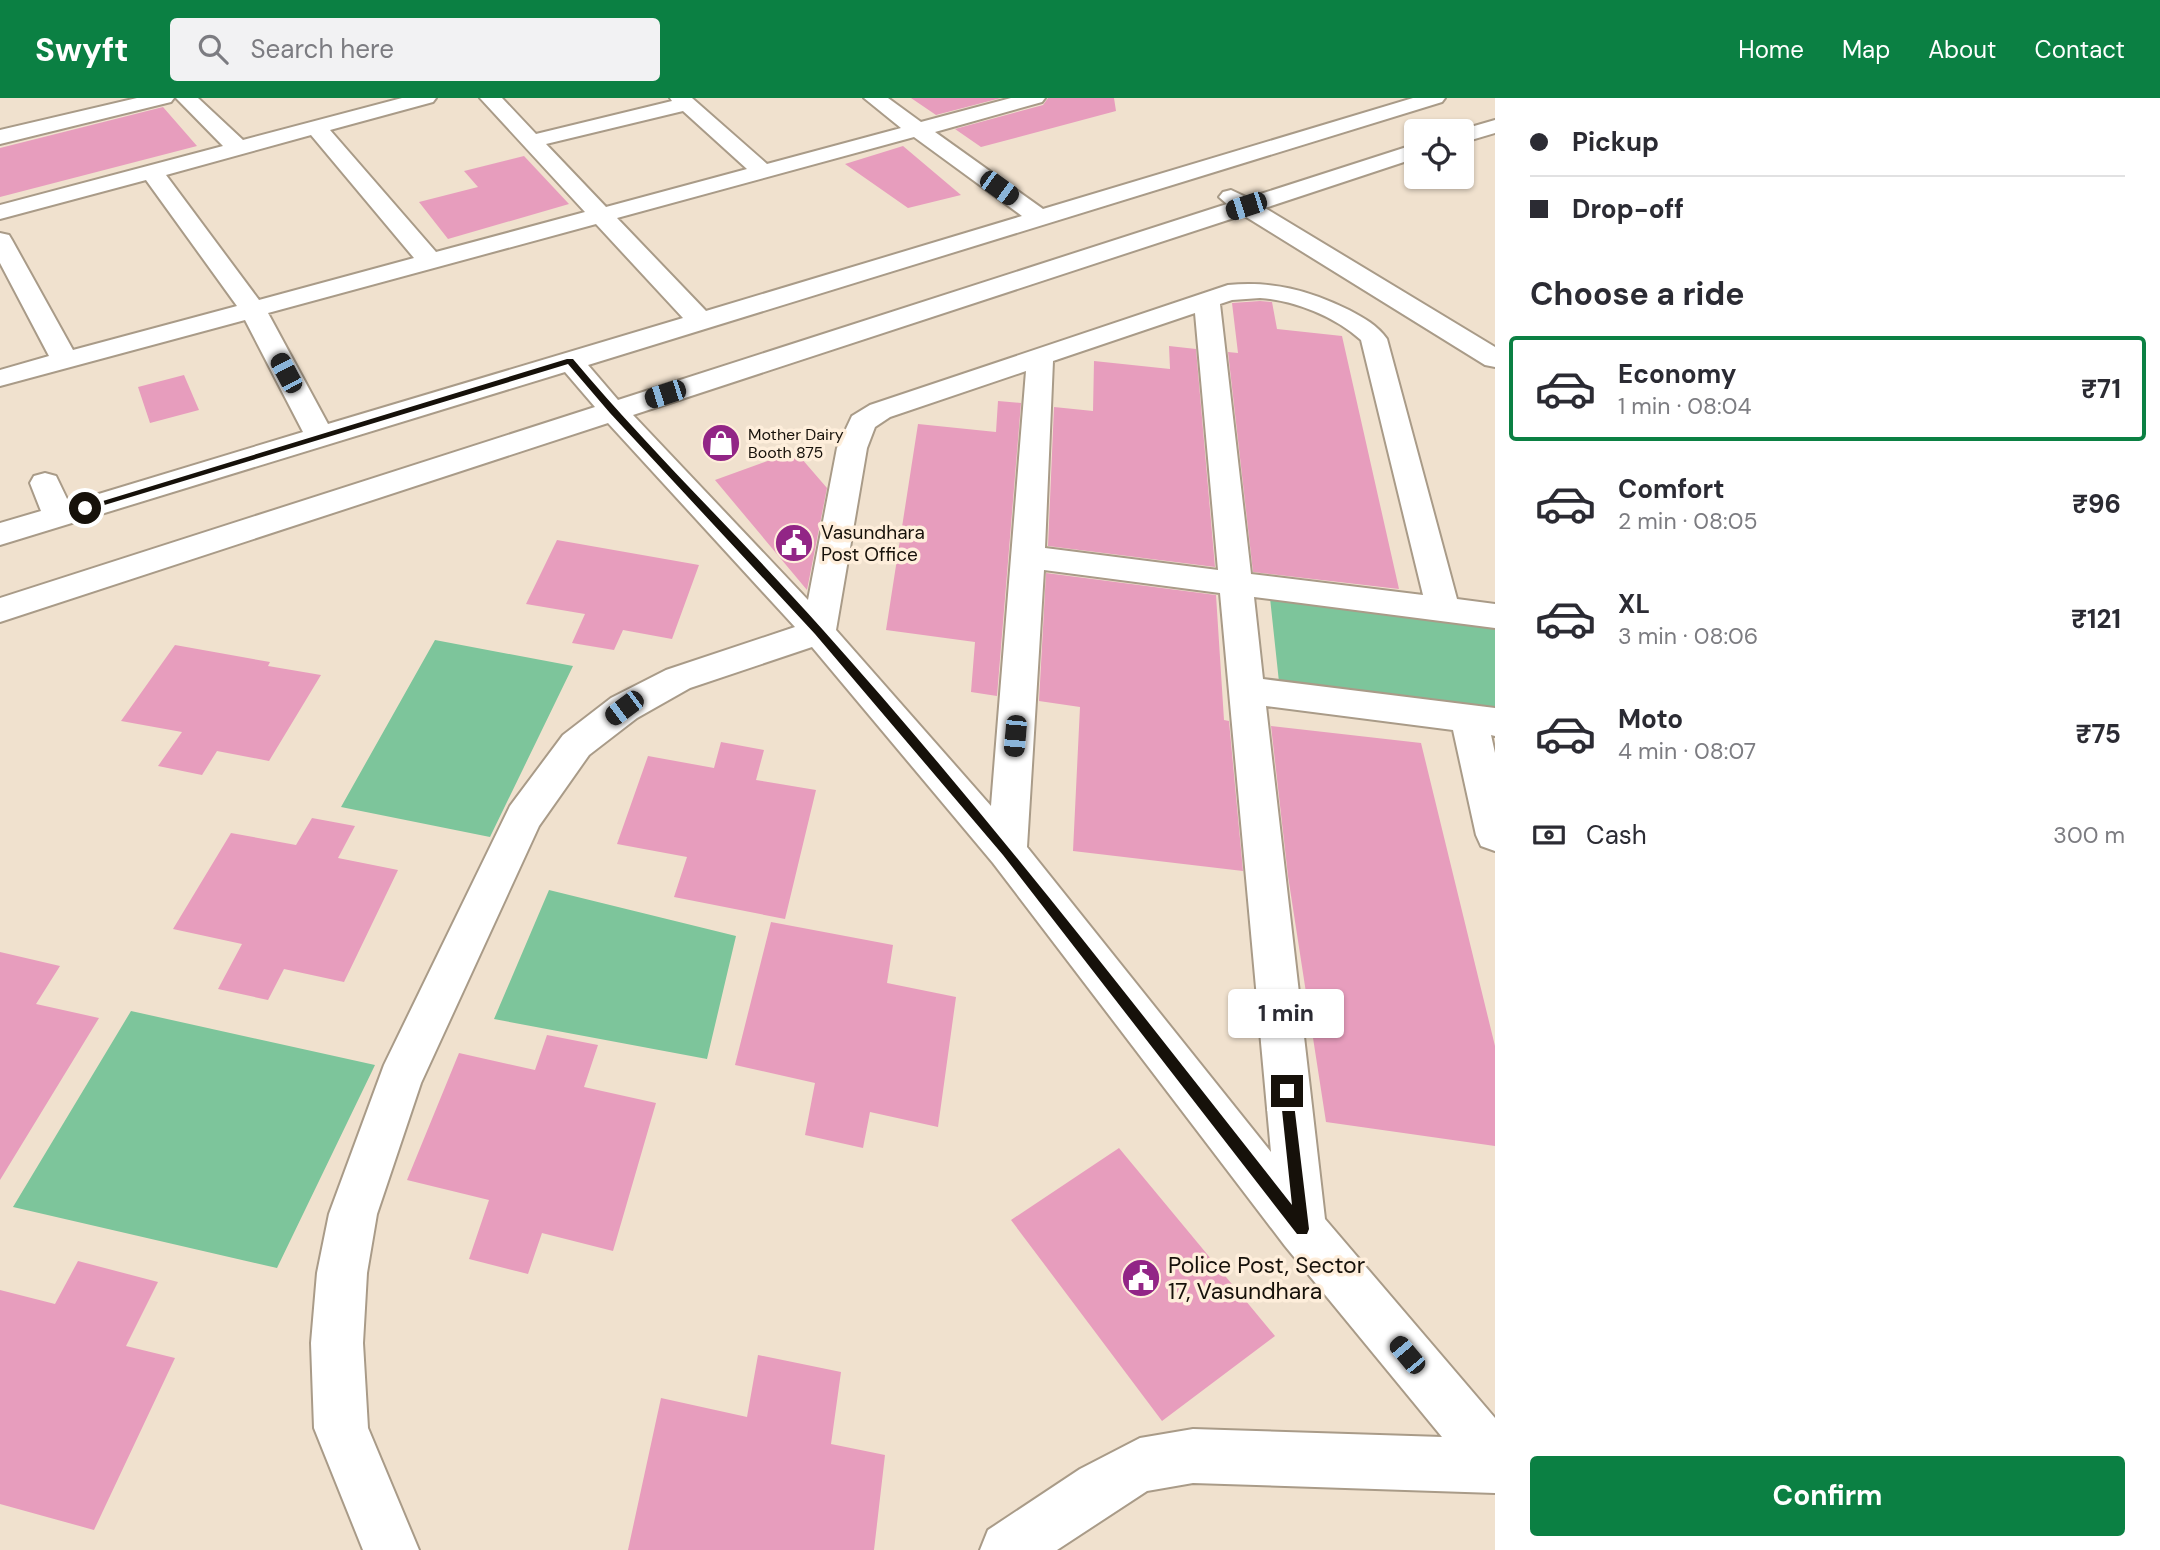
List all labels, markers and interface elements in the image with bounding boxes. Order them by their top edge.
search box [170,18,660,81]
text: Swyft [35,28,128,71]
icon: search [194,30,232,68]
text: Search here [250,32,394,66]
text: Home [1738,34,1804,65]
text: Map [1842,34,1890,65]
text: About [1928,34,1997,65]
text: Contact [2035,34,2125,65]
map controls [1404,119,1474,189]
button: locate [1404,119,1474,189]
text: Pickup [1572,125,1659,159]
car [976,167,1023,209]
car [1223,190,1270,222]
text: Drop-off [1572,192,1684,226]
text: Choose a ride [1530,273,1745,315]
car [267,350,306,396]
icon: car [1534,357,1597,420]
text: Economy [1618,357,1736,391]
text: ₹71 [2081,372,2121,406]
car [642,378,689,410]
text: 1 min · 08:04 [1618,391,1751,421]
shop icon: Mother Dairy Booth 875 [700,422,742,464]
place label: Mother Dairy Booth 875 [748,424,844,463]
icon: car [1534,472,1597,535]
text: Comfort [1618,472,1724,506]
text: ₹96 [2072,487,2121,521]
route start [69,492,101,524]
text: 2 min · 08:05 [1618,506,1758,536]
place label: Vasundhara Post Office [821,520,925,567]
public building icon: Vasundhara Post Office [773,522,815,564]
icon: car [1534,587,1597,650]
text: XL [1618,587,1650,621]
text: ₹121 [2071,602,2121,636]
text: 3 min · 08:06 [1618,621,1758,651]
car [601,687,648,729]
icon: car [1534,702,1597,765]
text: Moto [1618,702,1683,736]
car [1003,714,1028,758]
text: ₹75 [2075,717,2121,751]
text: 4 min · 08:07 [1618,736,1756,766]
icon: cash [1530,816,1568,854]
text: Cash [1586,818,1647,852]
text: 300 m [2053,820,2125,850]
callout: 1 min [1229,990,1345,1038]
text: 1 min [1258,998,1314,1028]
route end [1271,1075,1303,1107]
place label: Police Post, Sector 17, Vasundhara [1168,1250,1365,1306]
public building icon: Police Post, Sector 17, Vasundhara [1120,1257,1162,1299]
car [1386,1332,1429,1378]
button: Confirm [1530,1456,2125,1536]

